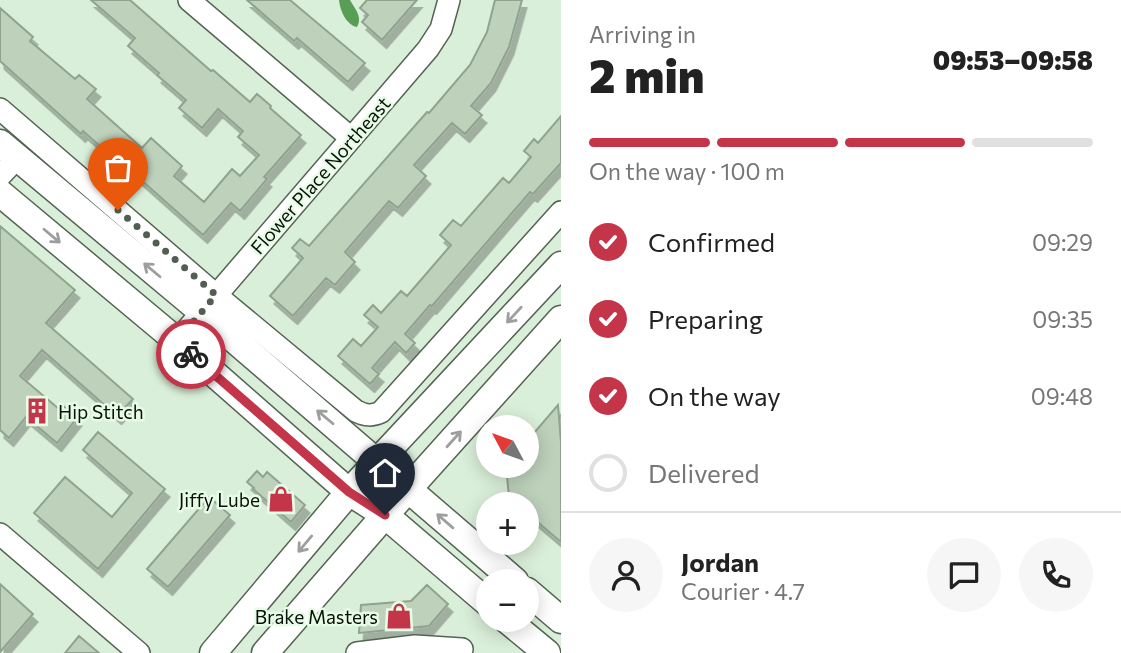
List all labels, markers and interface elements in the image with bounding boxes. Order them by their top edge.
text: Arriving in [589,20,696,48]
text: 09:53–09:58 [933,44,1093,75]
text: 2 min [589,46,705,102]
street label: Flower Place Northeast [245,91,395,258]
pin [88,138,148,210]
icon: bag [99,149,137,187]
text: On the way · 100 m [589,157,785,185]
icon: check [589,223,627,261]
text: Confirmed [648,226,775,257]
text: 09:29 [1032,228,1093,256]
one-way arrow [43,229,61,244]
one-way arrow [143,262,161,278]
icon: check [589,300,627,338]
text: Preparing [648,303,763,334]
text: 09:35 [1032,305,1093,333]
one-way arrow [506,306,523,323]
courier [156,319,226,389]
icon: bike [172,335,210,373]
icon: check [589,377,627,415]
text: On the way [648,380,781,411]
text: 09:48 [1031,382,1093,410]
building icon: Hip Stitch [22,396,52,426]
place label: Hip Stitch [58,400,144,423]
one-way arrow [317,409,335,425]
north arrow [476,415,539,478]
map controls [476,415,539,632]
one-way arrow [446,430,462,448]
pin [355,443,415,515]
icon: home [366,454,404,492]
text: Delivered [648,457,759,488]
shop icon: Jiffy Lube [266,484,296,514]
place label: Jiffy Lube [179,488,260,511]
button: + [476,492,539,555]
one-way arrow [436,513,454,529]
one-way arrow [298,535,314,553]
button: person [589,538,663,612]
button: chat [927,538,1001,612]
button: phone [1019,538,1093,612]
text: Jordan [681,546,759,577]
button: − [476,569,539,632]
text: Courier · 4.7 [681,577,805,605]
shop icon: Brake Masters [384,601,414,631]
place label: Brake Masters [255,605,378,628]

